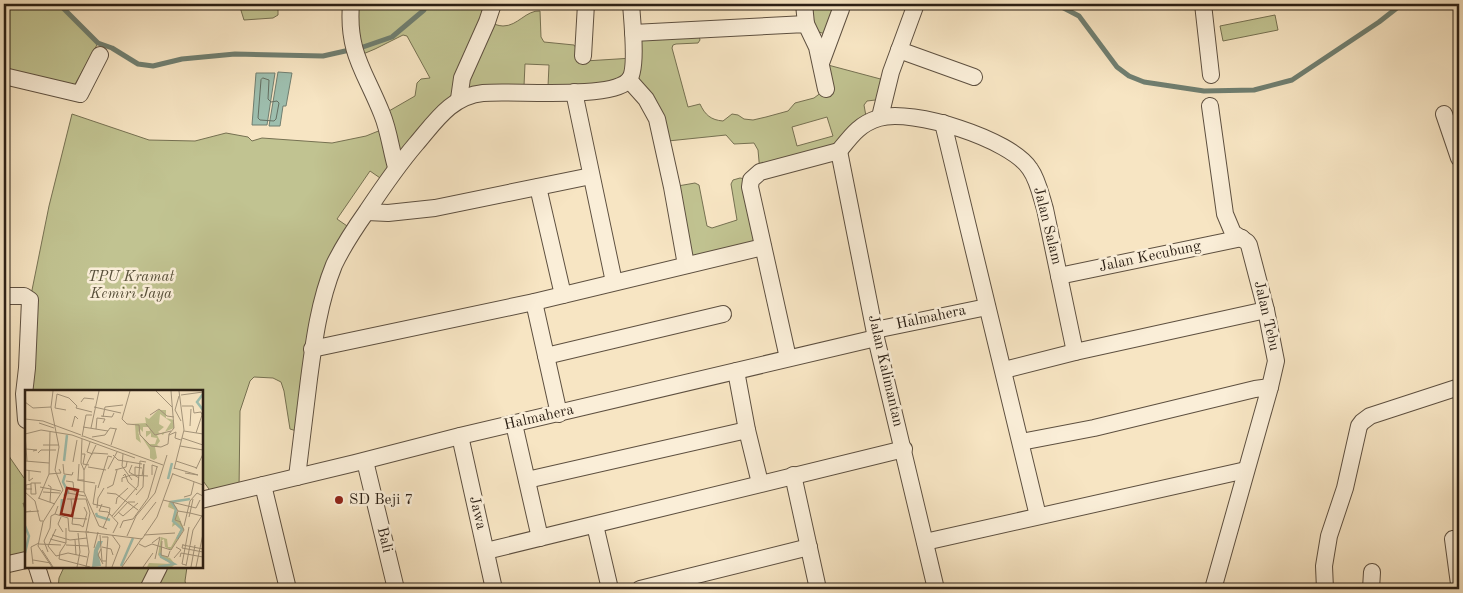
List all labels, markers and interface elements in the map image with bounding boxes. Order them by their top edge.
street label: Jalan Salam [1030,186,1064,266]
street label: Jalan Kecubung [1098,239,1202,275]
park label: TPU Kramat Kemiri Jaya [88,270,174,302]
street label: Jalan Tebu [1251,279,1281,353]
street label: Halmahera [895,303,968,333]
street label: Jalan Kalimantan [865,314,905,428]
inset map [25,390,202,568]
street label: Halmahera [503,403,576,433]
place label: SD Beji 7 [349,493,413,508]
marker: SD Beji 7 [333,494,345,506]
street label: Jawa [466,495,488,532]
street label: Bali [374,526,394,554]

